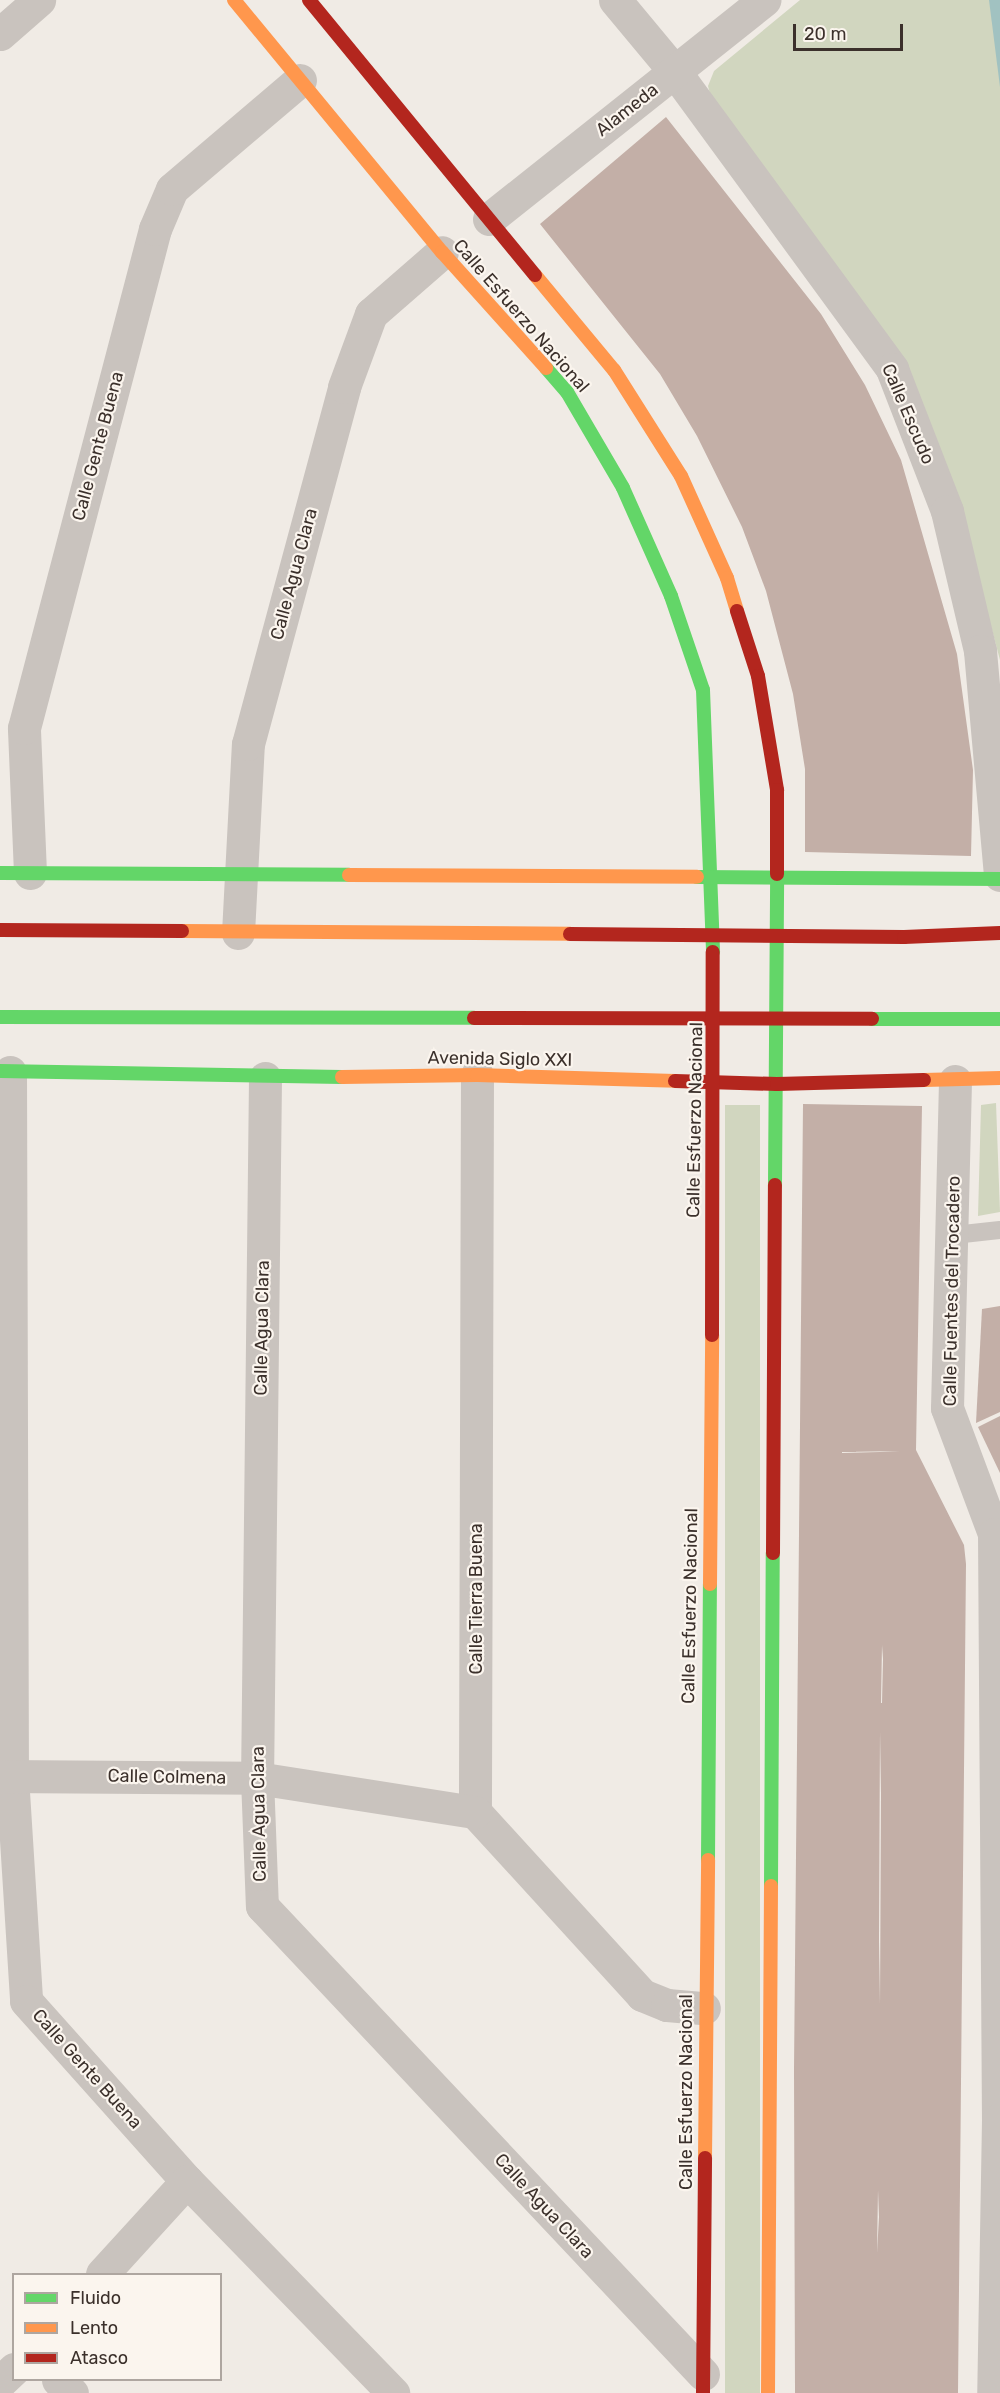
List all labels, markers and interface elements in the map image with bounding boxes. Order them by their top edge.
scale bar [796,12,906,50]
text: 20 m [804,23,846,45]
street label: Alameda [592,79,662,141]
street label: Calle Esfuerzo Nacional [449,235,593,397]
street label: Calle Escudo [877,361,939,467]
street label: Calle Gente Buena [68,369,128,523]
street label: Calle Agua Clara [266,506,322,642]
street label: Calle Esfuerzo Nacional [682,1022,708,1218]
street label: Avenida Siglo XXI [427,1047,573,1071]
street label: Calle Fuentes del Trocadero [939,1175,965,1407]
street label: Calle Agua Clara [250,1260,274,1396]
street label: Calle Esfuerzo Nacional [677,1508,703,1704]
street label: Calle Tierra Buena [465,1523,487,1675]
street label: Calle Agua Clara [247,1746,271,1882]
street label: Calle Colmena [107,1765,227,1789]
street label: Calle Esfuerzo Nacional [675,1994,697,2190]
street label: Calle Gente Buena [28,2005,146,2133]
street label: Calle Agua Clara [490,2149,598,2263]
legend [12,2273,222,2381]
text: Fluido [70,2287,121,2309]
text: Lento [70,2317,118,2339]
text: Atasco [70,2347,128,2369]

